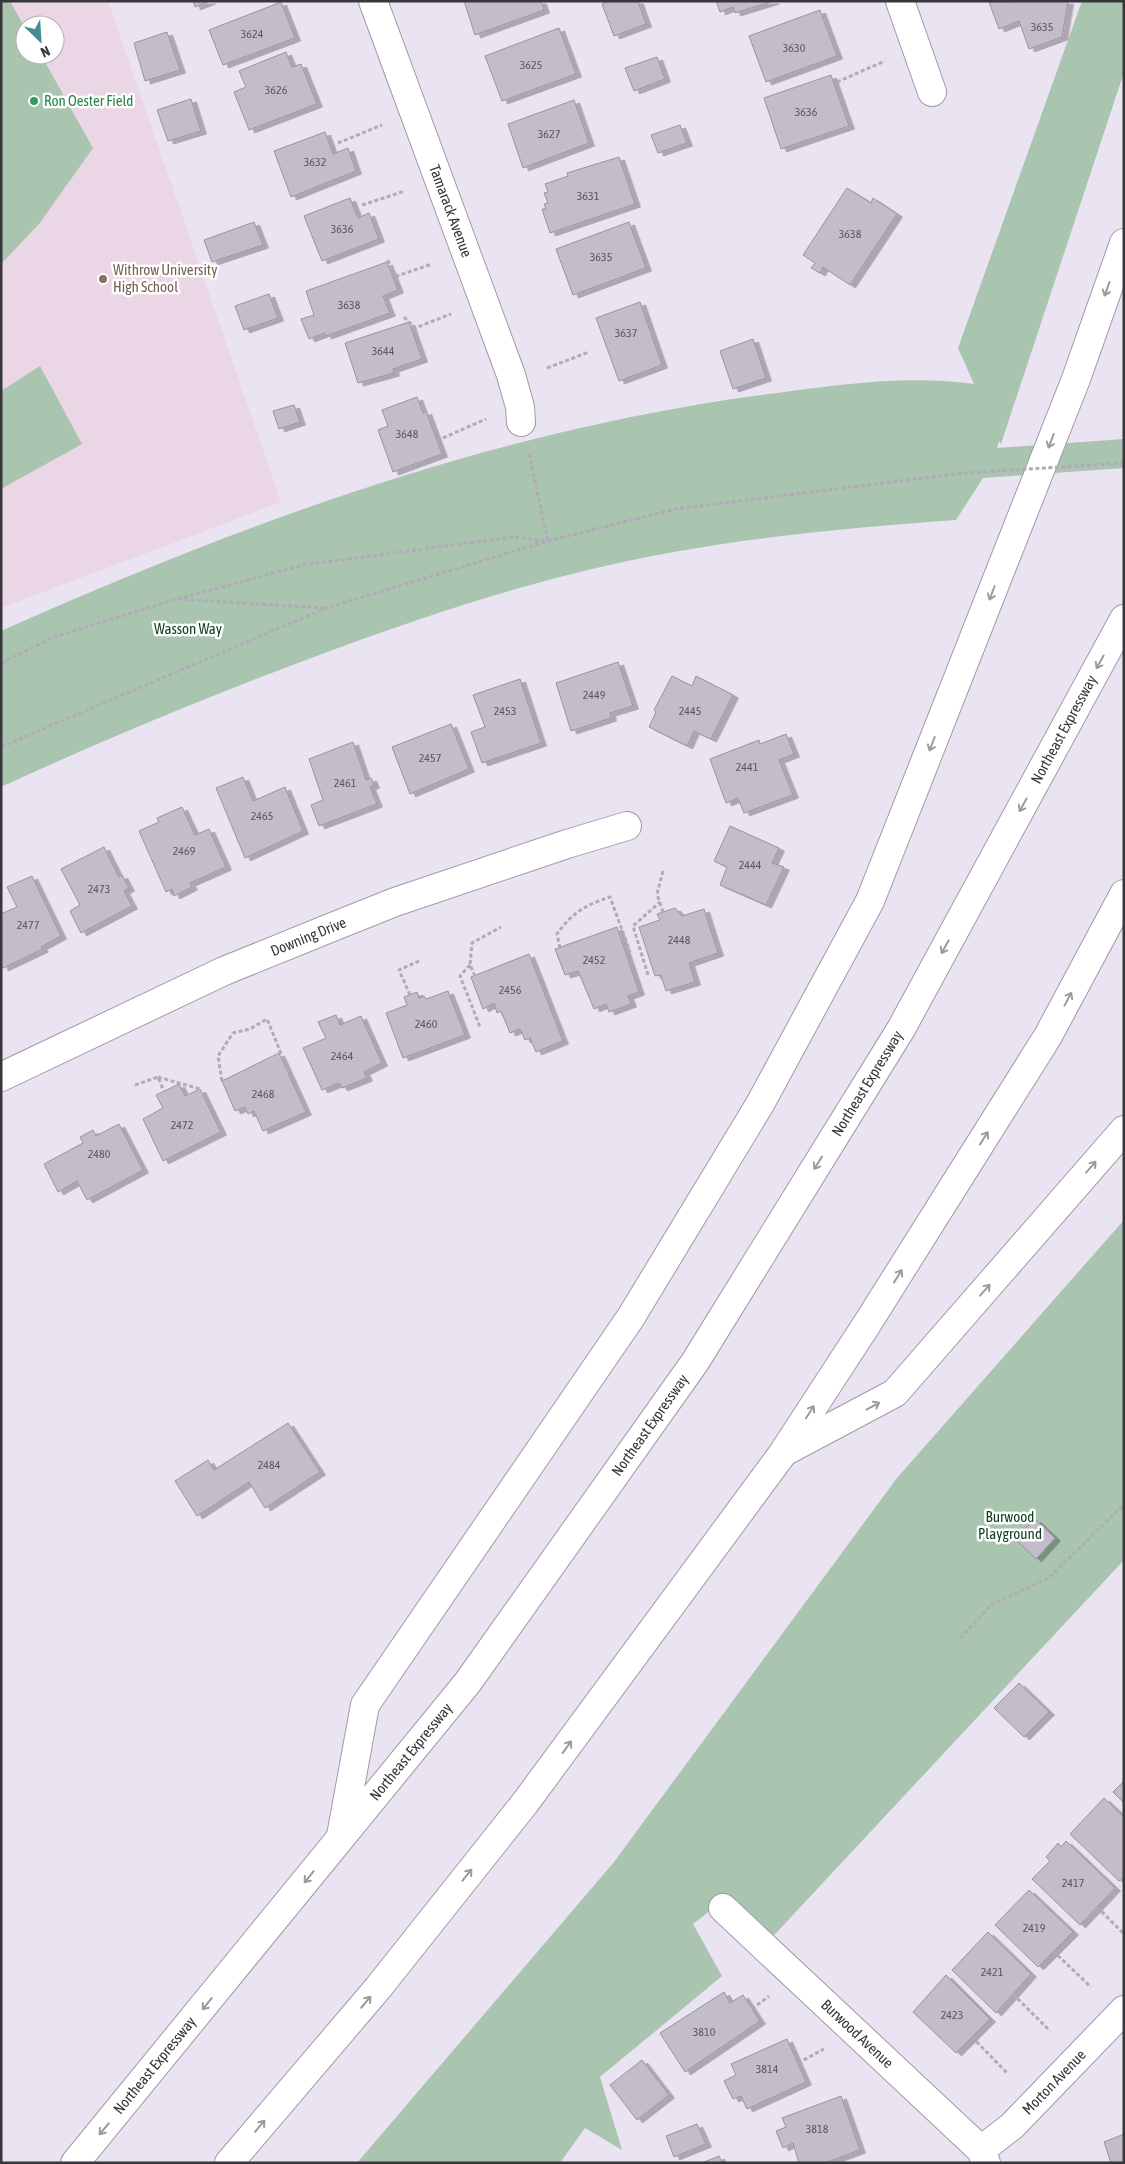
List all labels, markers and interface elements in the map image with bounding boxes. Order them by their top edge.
north arrow [15,15,65,65]
house number: 3635 [1031,20,1053,34]
house number: 3624 [241,27,264,41]
house number: 3630 [783,41,806,55]
text: N [38,43,53,61]
house number: 3625 [520,58,542,72]
house number: 3626 [265,83,288,97]
place label: Ron Oester Field [44,92,133,109]
marker: Ron Oester Field [28,95,40,107]
house number: 3636 [795,105,818,119]
house number: 3627 [538,127,561,141]
house number: 3632 [304,155,326,169]
street label: Tamarack Avenue [426,162,476,260]
house number: 3631 [577,189,600,203]
house number: 3636 [331,222,354,236]
house number: 3638 [839,227,862,241]
house number: 3635 [590,250,612,264]
place label: Withrow University High School [113,261,217,295]
marker: Withrow University High School [97,273,109,285]
one-way arrow [1102,281,1112,297]
house number: 3638 [338,298,361,312]
house number: 3637 [615,326,638,340]
house number: 3644 [372,344,395,358]
house number: 3648 [396,427,419,441]
one-way arrow [1046,433,1055,449]
one-way arrow [987,585,996,600]
park label: Wasson Way [154,620,222,637]
one-way arrow [1095,654,1105,669]
street label: Northeast Expressway [1027,672,1100,786]
house number: 2449 [583,688,606,702]
house number: 2453 [494,704,516,718]
house number: 2445 [679,704,701,718]
one-way arrow [927,736,937,751]
house number: 2457 [419,751,442,765]
house number: 2441 [736,760,759,774]
house number: 2461 [334,776,357,790]
one-way arrow [1018,797,1028,812]
house number: 2465 [251,809,273,823]
house number: 2469 [173,844,196,858]
house number: 2444 [739,858,762,872]
house number: 2473 [88,882,110,896]
street label: Downing Drive [268,913,349,959]
house number: 2477 [17,918,40,932]
house number: 2448 [668,933,691,947]
one-way arrow [940,940,950,955]
house number: 2452 [583,953,605,967]
house number: 2456 [499,983,522,997]
one-way arrow [1063,991,1073,1006]
house number: 2460 [415,1017,438,1031]
street label: Northeast Expressway [828,1027,906,1139]
house number: 2464 [331,1049,354,1063]
house number: 2468 [252,1087,275,1101]
house number: 2472 [171,1118,193,1132]
one-way arrow [979,1131,990,1145]
house number: 2480 [88,1147,111,1161]
one-way arrow [813,1155,823,1169]
one-way arrow [1086,1161,1097,1174]
one-way arrow [893,1269,903,1283]
one-way arrow [980,1284,991,1297]
street label: Northeast Expressway [608,1371,692,1479]
one-way arrow [865,1400,879,1410]
one-way arrow [805,1405,815,1419]
house number: 2484 [258,1458,281,1472]
park label: Burwood Playground [978,1508,1042,1542]
street label: Northeast Expressway [366,1699,455,1804]
one-way arrow [561,1741,572,1754]
one-way arrow [462,1869,473,1882]
one-way arrow [304,1870,315,1883]
house number: 2417 [1062,1876,1085,1890]
house number: 2419 [1023,1921,1046,1935]
house number: 2421 [981,1965,1004,1979]
one-way arrow [360,1996,371,2009]
street label: Burwood Avenue [818,1996,897,2071]
one-way arrow [202,1997,213,2010]
house number: 2423 [941,2008,963,2022]
street label: Northeast Expressway [110,2013,199,2117]
house number: 3810 [693,2025,716,2039]
street label: Morton Avenue [1019,2046,1089,2118]
house number: 3814 [756,2062,779,2076]
one-way arrow [255,2119,266,2132]
one-way arrow [98,2122,109,2135]
house number: 3818 [806,2122,829,2136]

